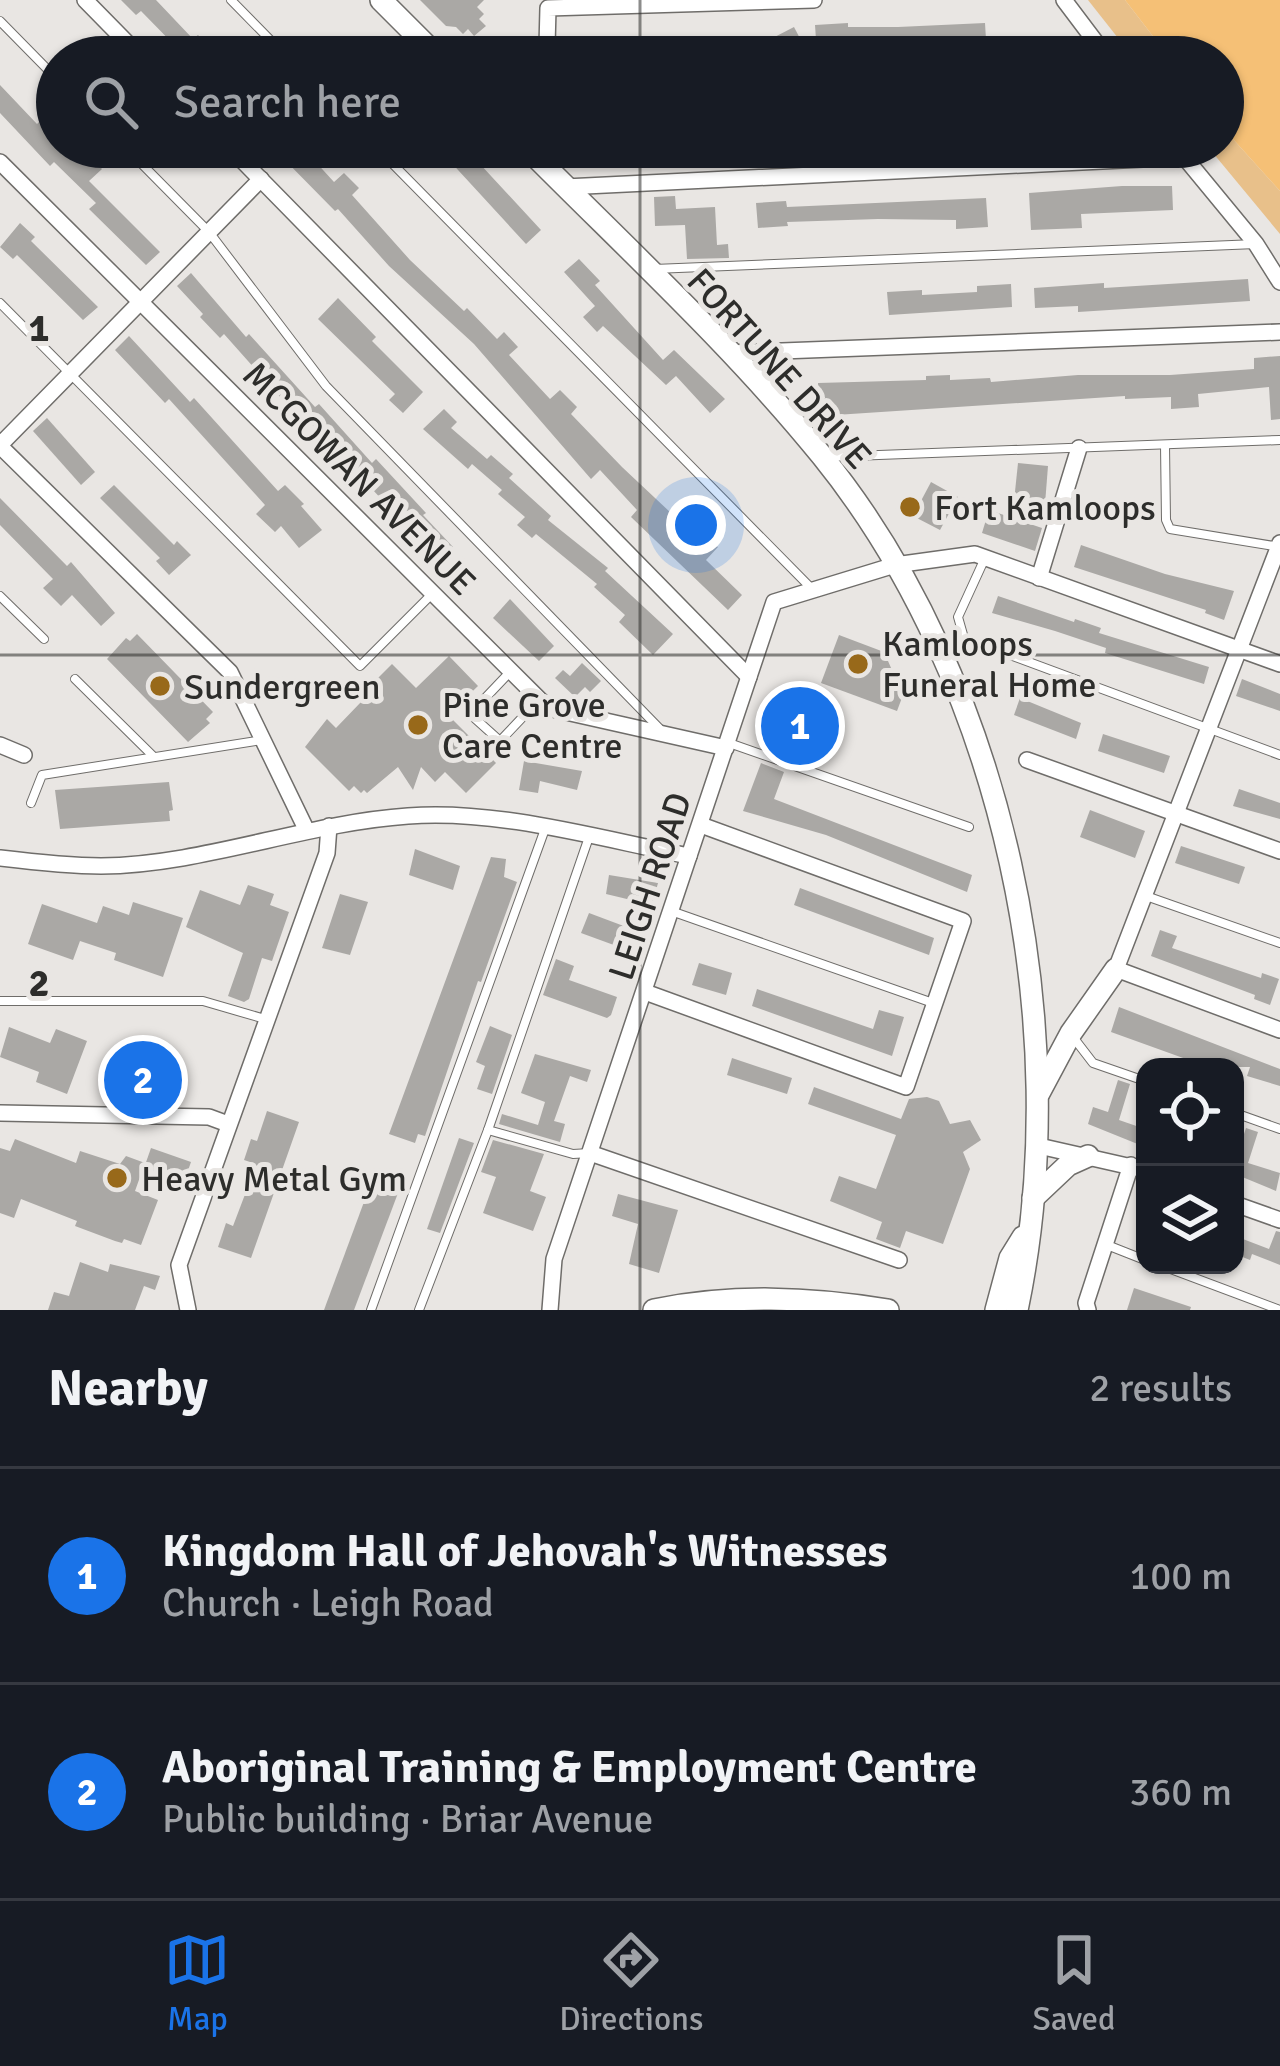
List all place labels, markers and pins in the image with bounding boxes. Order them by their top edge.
place label: Fort Kamloops [934,486,1156,531]
marker: Fort Kamloops [897,494,923,520]
place label: Kamloops Funeral Home [882,622,1097,708]
marker: Kamloops Funeral Home [845,651,871,677]
place label: Sundergreen [184,665,381,710]
marker: Sundergreen [147,673,173,699]
pin: 1 [761,681,839,771]
place label: Pine Grove Care Centre [442,683,623,769]
marker: Pine Grove Care Centre [405,712,431,738]
pin: 2 [104,1035,182,1125]
place label: Heavy Metal Gym [141,1157,407,1202]
marker: Heavy Metal Gym [104,1165,130,1191]

